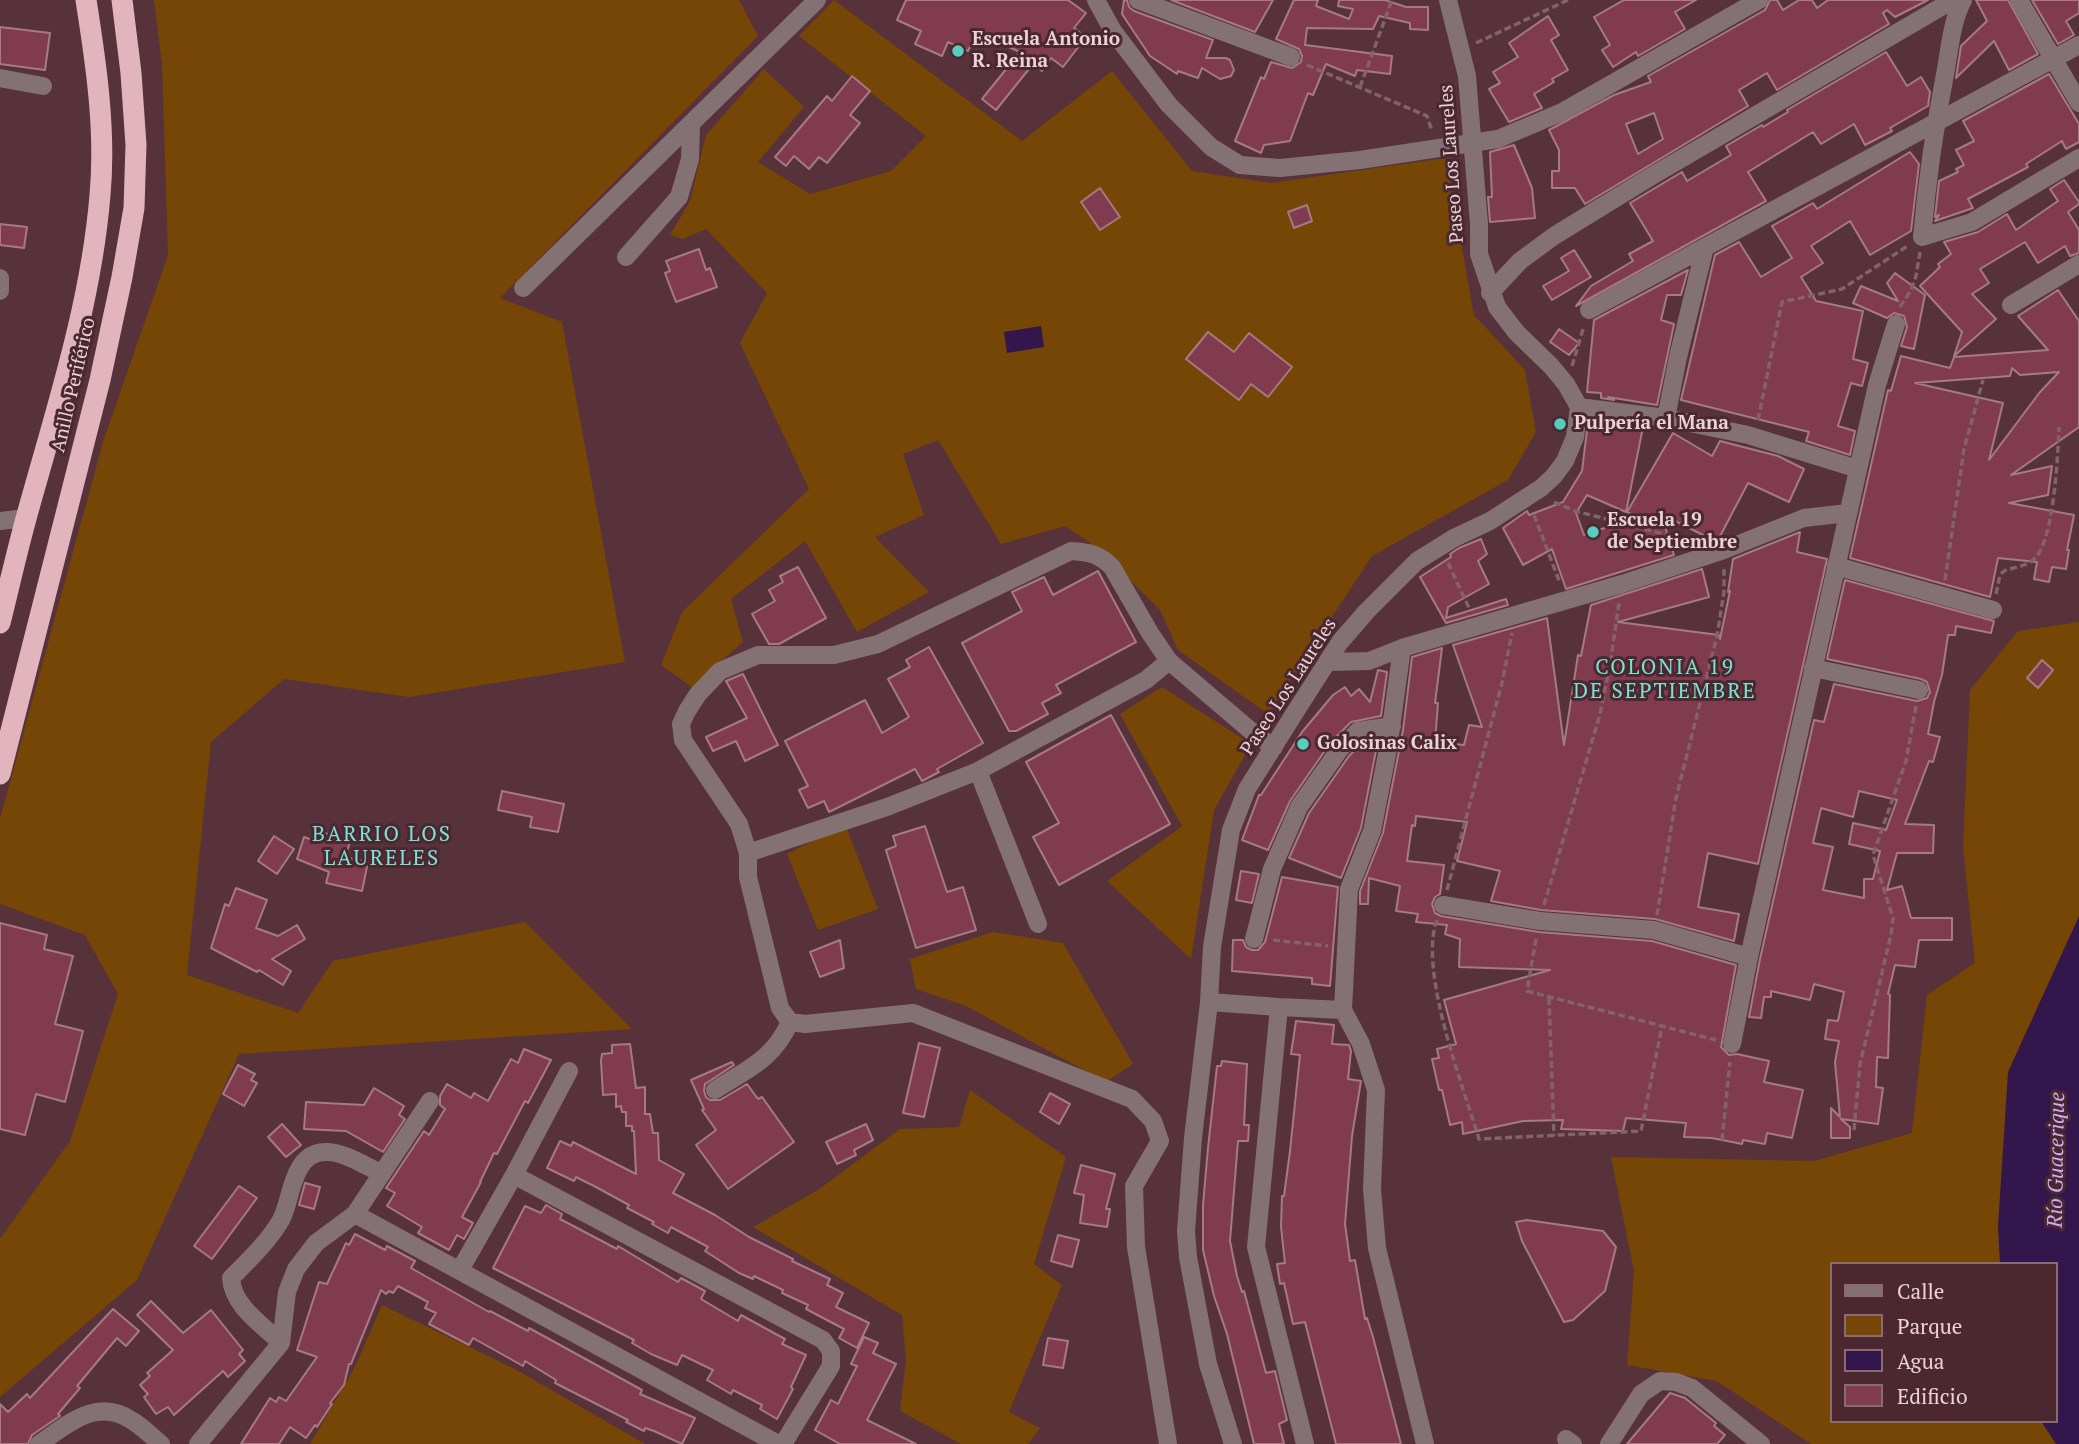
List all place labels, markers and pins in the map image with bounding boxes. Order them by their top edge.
place label: Escuela Antonio R. Reina [972,29,1120,73]
marker: Escuela Antonio R. Reina [950,43,966,59]
place label: Pulpería el Mana [1574,413,1729,435]
marker: Pulpería el Mana [1552,416,1568,432]
place label: Escuela 19 de Septiembre [1607,510,1737,554]
marker: Escuela 19 de Septiembre [1585,524,1601,540]
place label: Golosinas Calix [1317,733,1457,755]
marker: Golosinas Calix [1295,736,1311,752]

